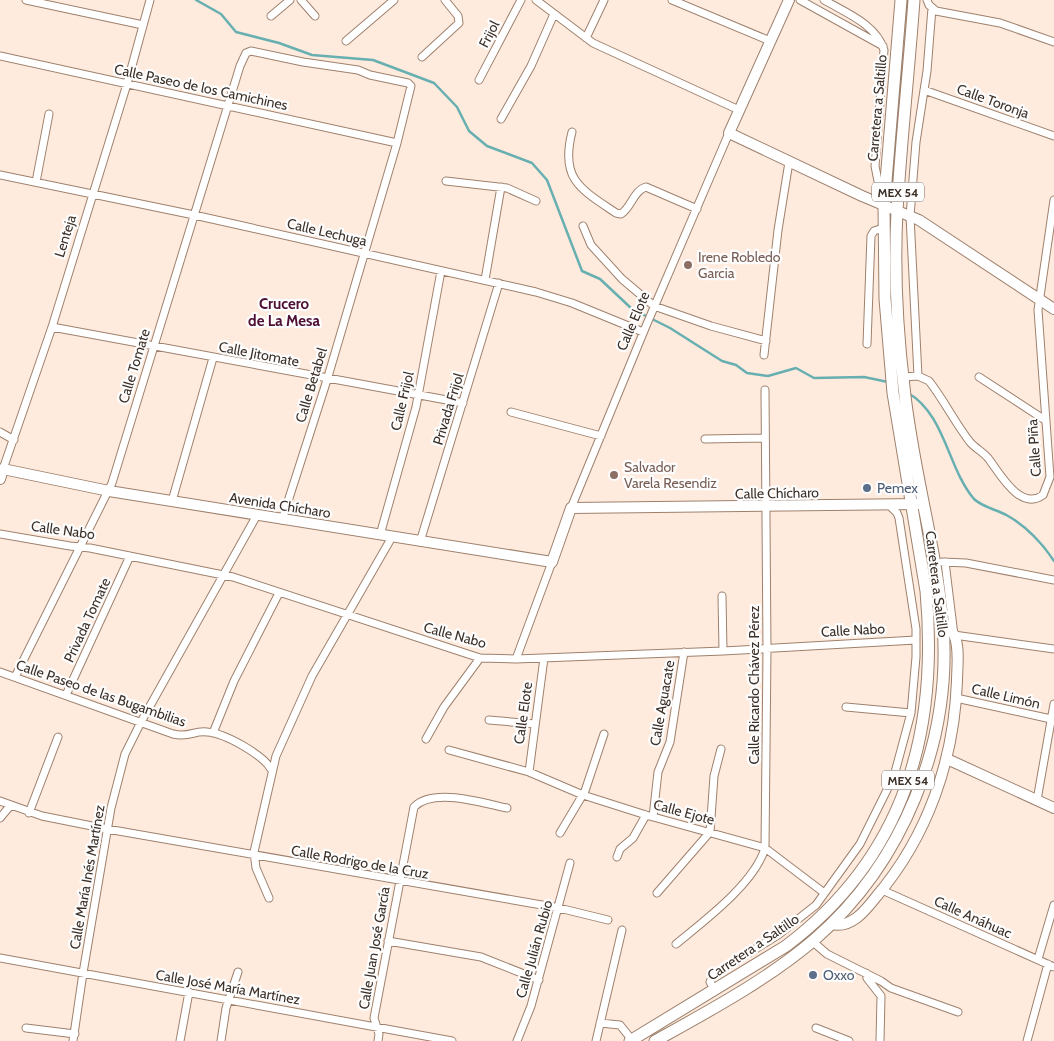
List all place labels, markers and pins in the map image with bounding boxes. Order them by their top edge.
place label: Irene Robledo Garcia [698,248,781,282]
marker: Irene Robledo Garcia [682,259,694,271]
place label: Salvador Varela Resendiz [624,458,717,492]
marker: Salvador Varela Resendiz [608,469,620,481]
place label: Pemex [877,479,918,497]
marker: Pemex [861,482,873,494]
place label: Oxxo [823,966,855,984]
marker: Oxxo [807,969,819,981]

